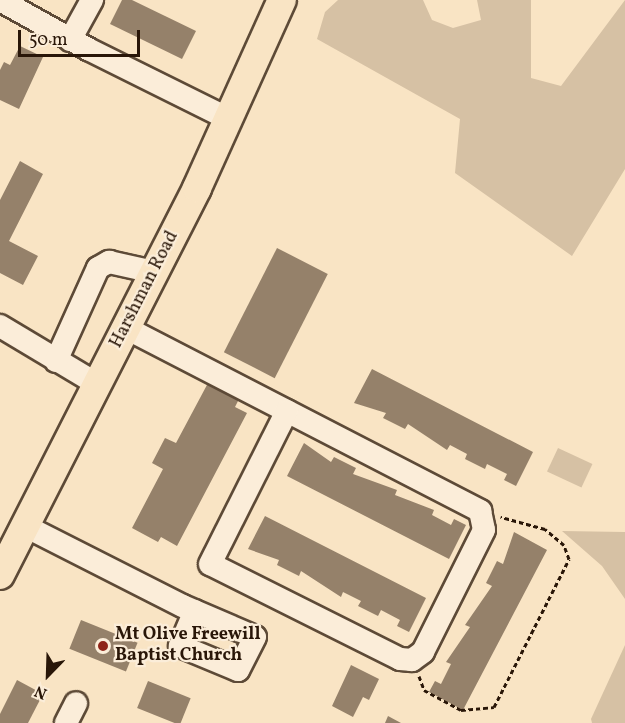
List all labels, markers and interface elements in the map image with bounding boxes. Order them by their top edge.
scale bar [21,18,142,56]
text: 50 m [29,28,68,53]
street label: Harshman Road [106,228,184,352]
place label: Mt Olive Freewill Baptist Church [115,625,261,668]
marker: Mt Olive Freewill Baptist Church [96,639,110,653]
north arrow [18,645,78,705]
text: N [31,679,51,704]

